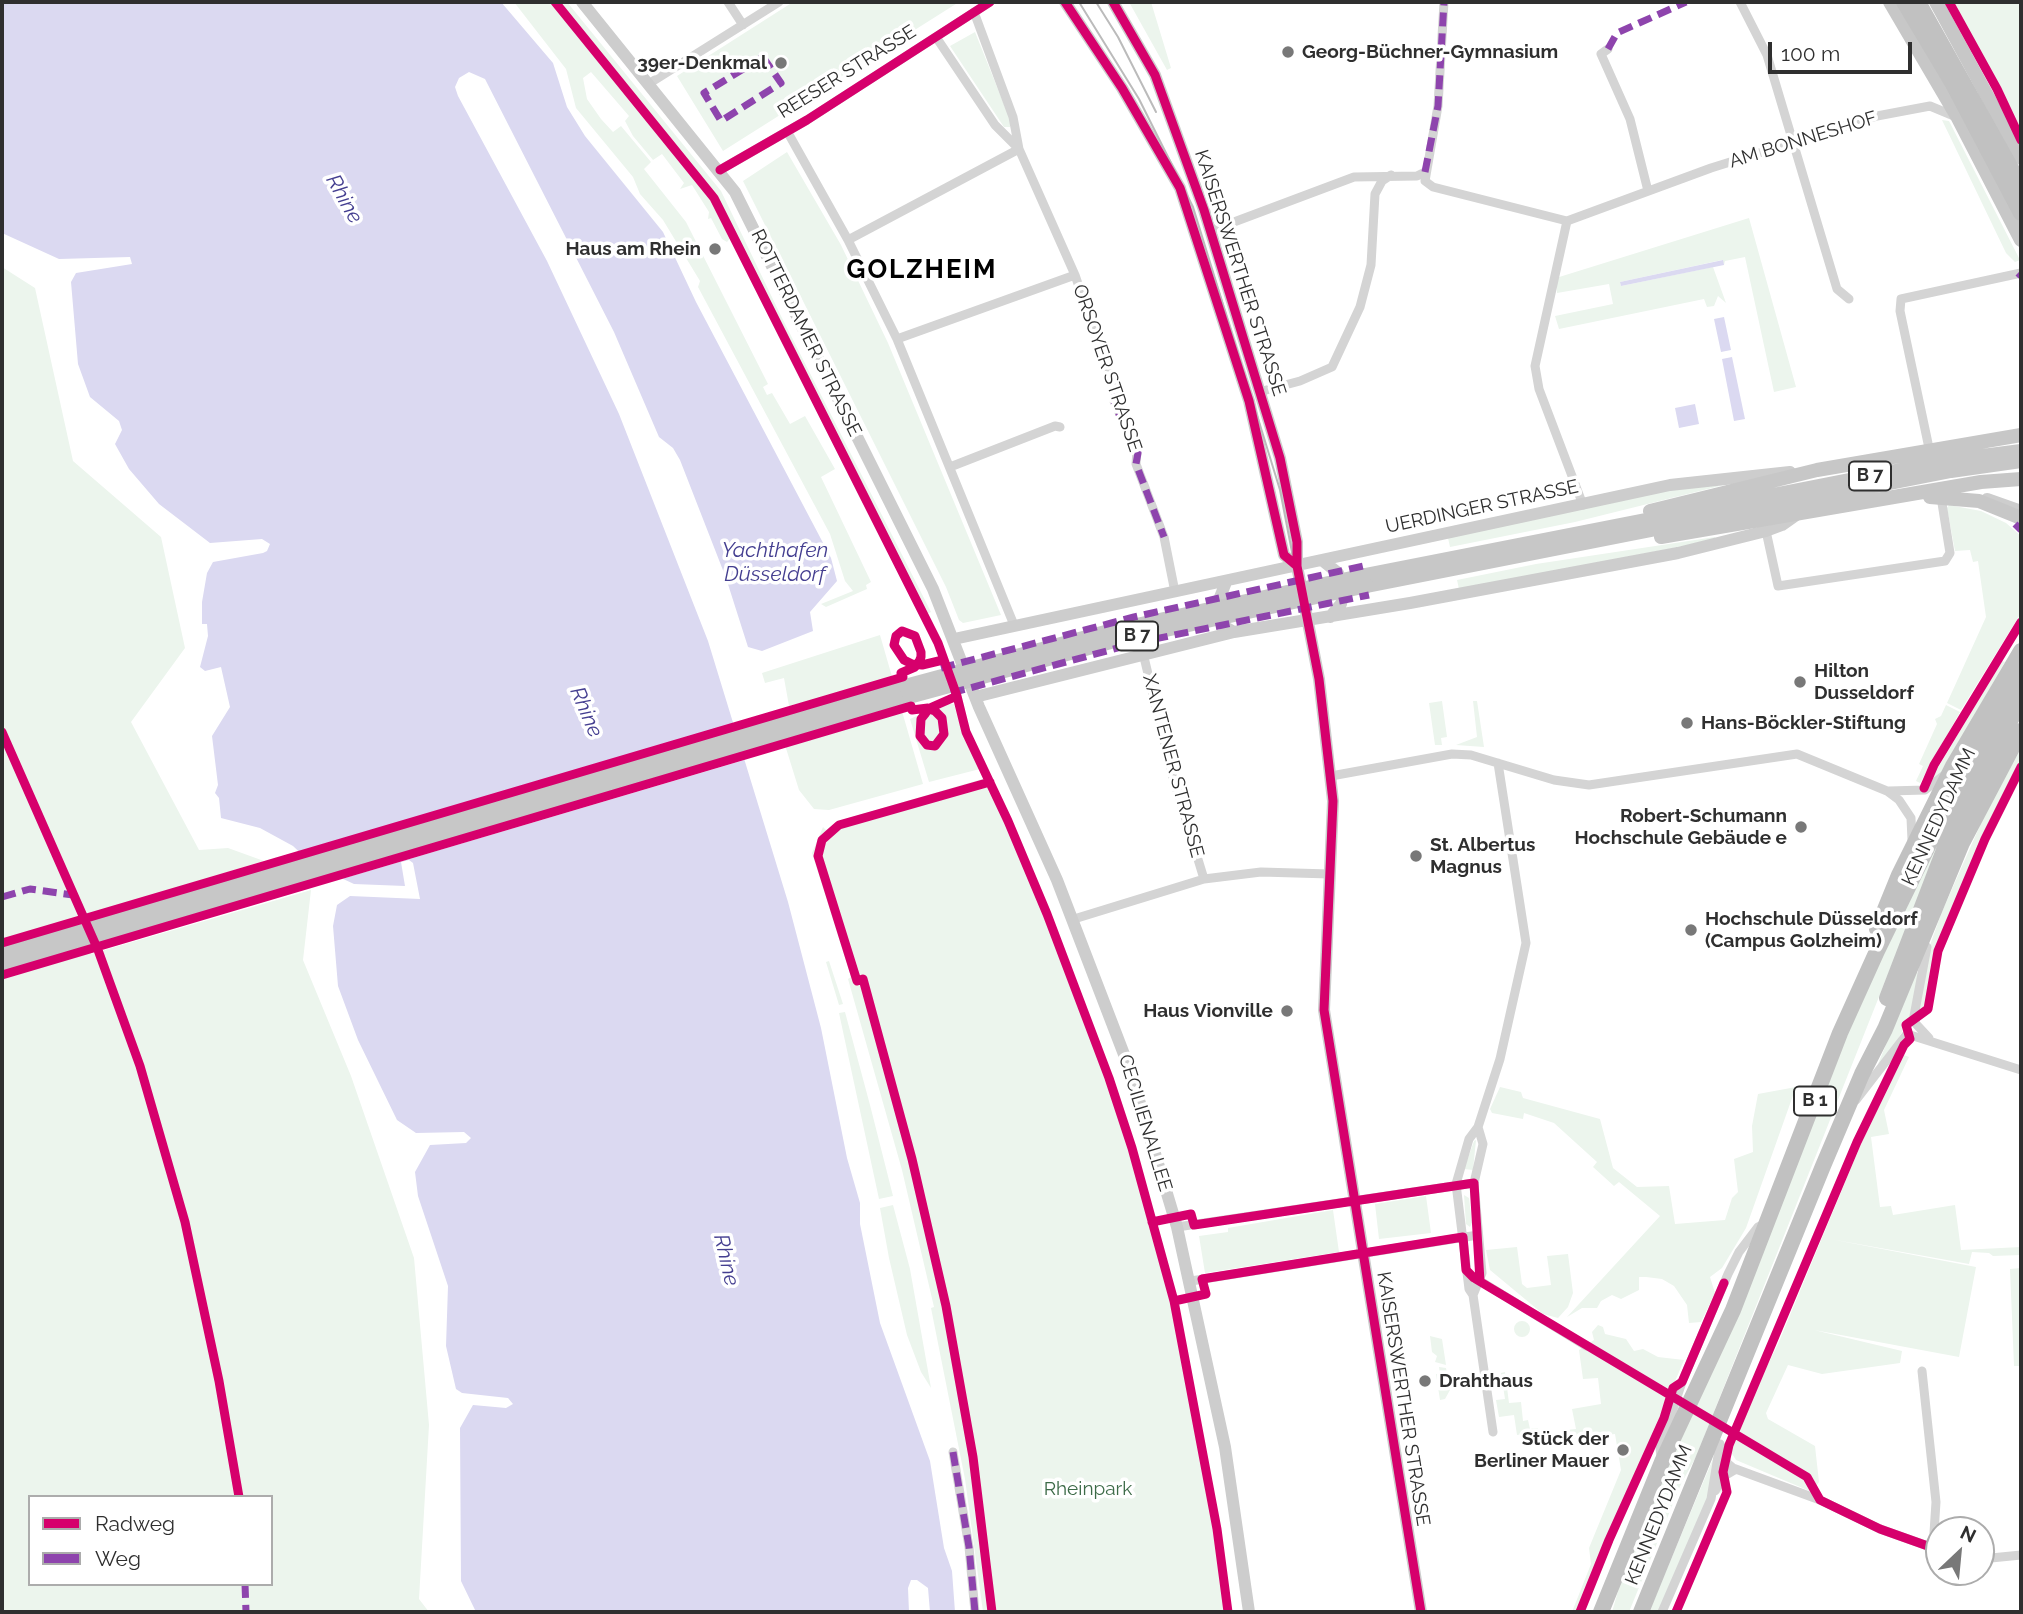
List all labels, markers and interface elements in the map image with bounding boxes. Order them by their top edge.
street label: REESER STRASSE [774,20,920,124]
scale bar [1771,28,1914,72]
place label: Georg-Büchner-Gymnasium [1302,41,1558,63]
text: 100 m [1781,41,1840,66]
marker: Georg-Büchner-Gymnasium [1280,44,1296,60]
place label: 39er-Denkmal [637,52,767,74]
marker: 39er-Denkmal [773,55,789,71]
street label: AM BONNESHOF [1726,107,1880,173]
street label: KAISERSWERTHER STRASSE [1189,147,1291,399]
water label: Rhine [320,170,368,228]
street label: ROTTERDAMER STRASSE [746,226,866,440]
place label: Haus am Rhein [565,238,701,260]
marker: Haus am Rhein [707,241,723,257]
district label: GOLZHEIM [848,254,996,286]
street label: ORSOYER STRASSE [1068,281,1146,455]
road number: B 7 [1849,462,1891,490]
street label: UERDINGER STRASSE [1384,475,1580,539]
water label: Yachthafen Düsseldorf [722,538,828,588]
road number: B 7 [1116,622,1158,650]
place label: Hilton Dusseldorf [1814,660,1914,704]
street label: XANTENER STRASSE [1138,672,1208,860]
marker: Hilton Dusseldorf [1792,674,1808,690]
water label: Rhine [564,683,608,741]
place label: Hans-Böckler-Stiftung [1701,712,1906,734]
marker: Hans-Böckler-Stiftung [1679,715,1695,731]
street label: KENNEDYDAMM [1897,745,1981,889]
place label: Robert-Schumann Hochschule Gebäude e [1575,805,1787,849]
marker: Robert-Schumann Hochschule Gebäude e [1793,819,1809,835]
place label: St. Albertus Magnus [1430,834,1535,878]
marker: St. Albertus Magnus [1408,848,1424,864]
place label: Hochschule Düsseldorf (Campus Golzheim) [1705,908,1918,952]
marker: Hochschule Düsseldorf (Campus Golzheim) [1683,922,1699,938]
place label: Haus Vionville [1143,1000,1273,1022]
marker: Haus Vionville [1279,1003,1295,1019]
street label: CECILIENALLEE [1113,1052,1177,1194]
road number: B 1 [1794,1086,1836,1116]
water label: Rhine [708,1232,744,1288]
street label: KAISERSWERTHER STRASSE [1372,1270,1434,1528]
place label: Drahthaus [1439,1370,1533,1392]
marker: Drahthaus [1417,1373,1433,1389]
place label: Stück der Berliner Mauer [1474,1428,1609,1472]
marker: Stück der Berliner Mauer [1615,1442,1631,1458]
street label: KENNEDYDAMM [1621,1442,1697,1588]
park label: Rheinpark [1044,1478,1132,1500]
legend [28,1495,273,1586]
text: Radweg [95,1511,175,1536]
north arrow [1925,1516,1995,1586]
text: N [1957,1521,1980,1547]
text: Weg [95,1546,141,1571]

